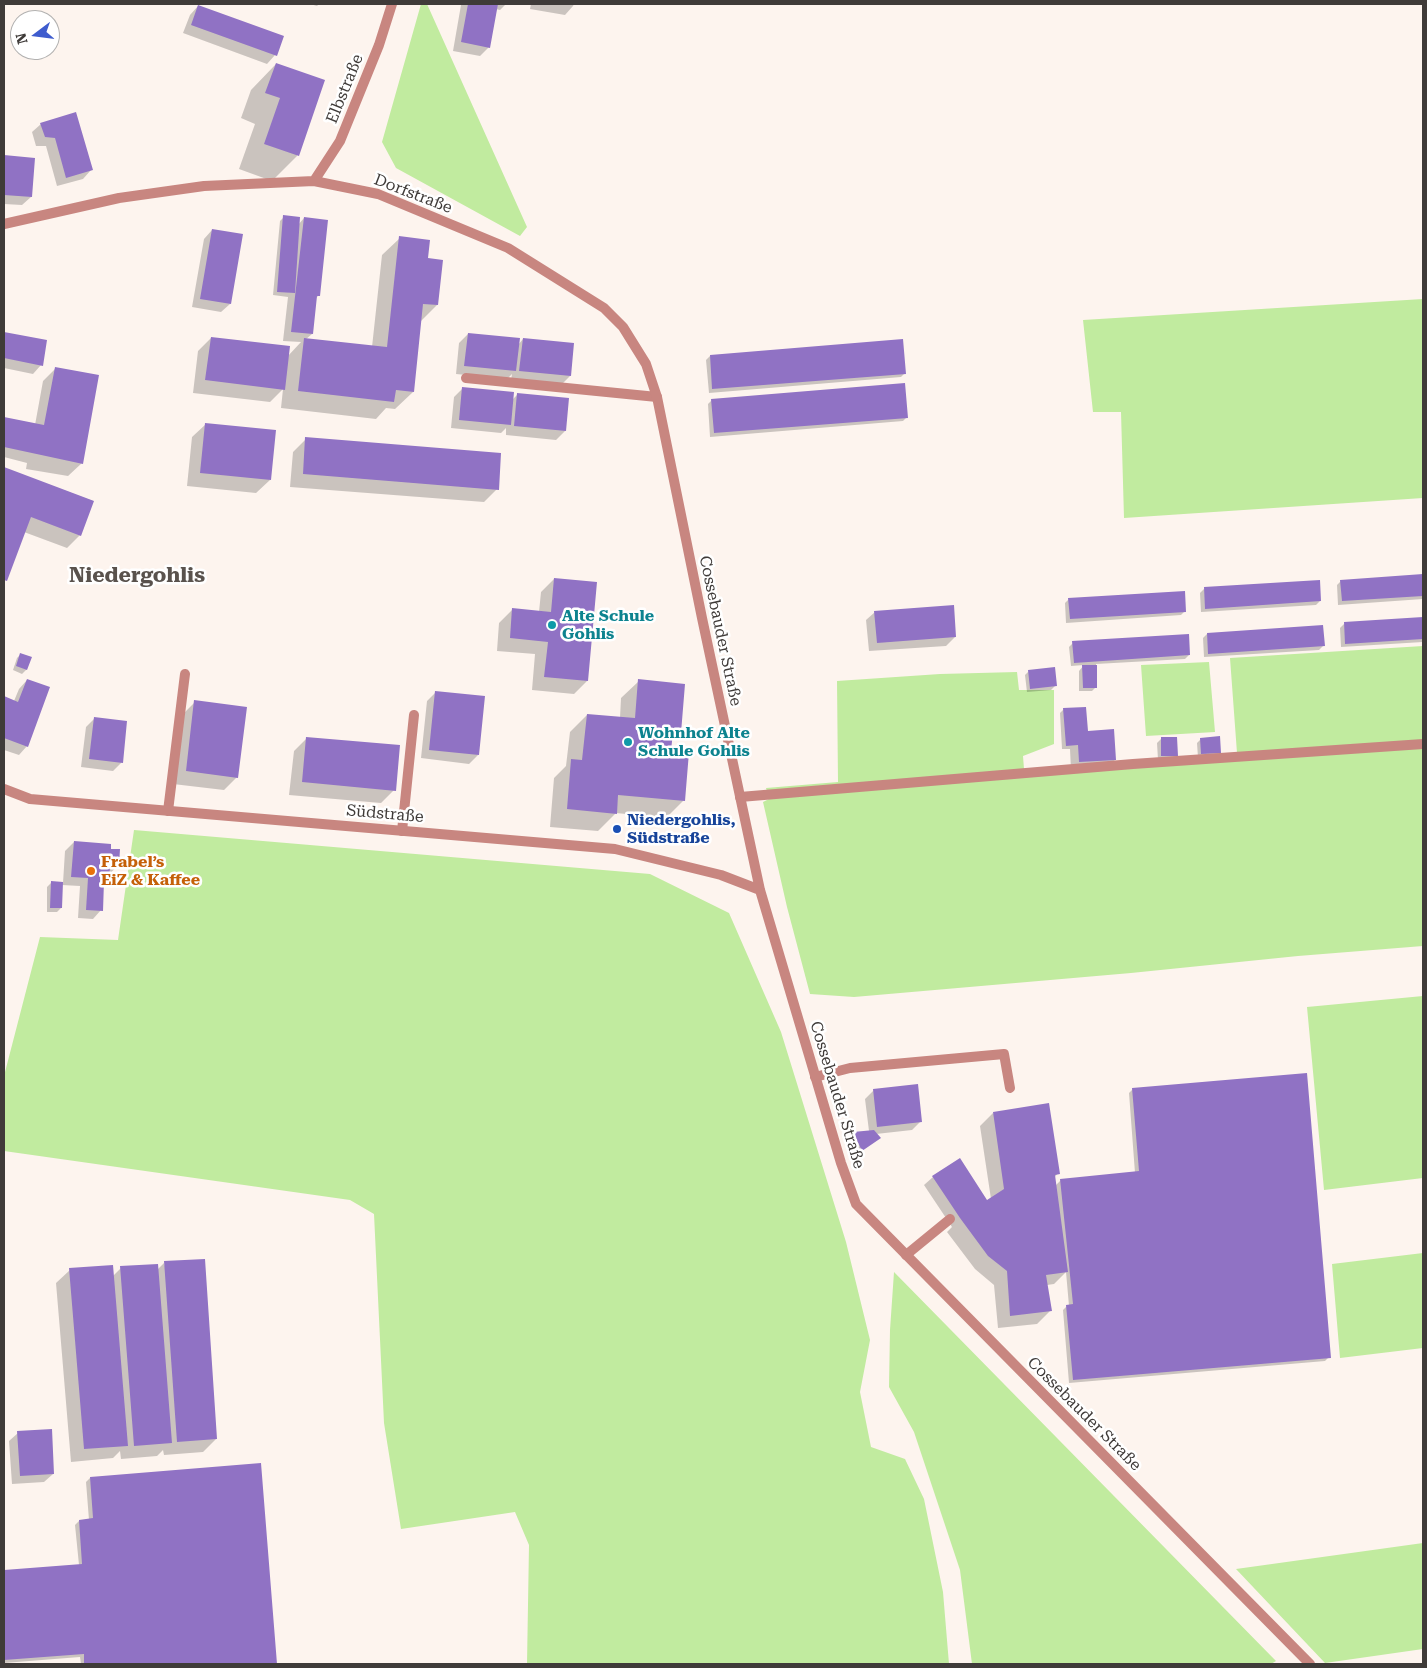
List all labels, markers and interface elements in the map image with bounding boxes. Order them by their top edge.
north arrow [10,10,60,60]
text: N [12,31,31,46]
street label: Elbstraße [322,52,368,126]
street label: Dorfstraße [371,170,455,218]
street label: Cossebauder Straße [695,554,745,708]
district label: Niedergohlis [69,563,205,589]
place label: Alte Schule Gohlis [562,606,654,644]
marker: Alte Schule Gohlis [546,619,558,631]
place label: Wohnhof Alte Schule Gohlis [638,723,750,761]
marker: Wohnhof Alte Schule Gohlis [622,736,634,748]
street label: Südstraße [345,801,425,827]
place label: Niedergohlis, Südstraße [627,810,736,848]
marker: Niedergohlis, Südstraße [611,823,623,835]
place label: Frabel’s EiZ & Kaffee [101,852,200,890]
marker: Frabel’s EiZ & Kaffee [85,865,97,877]
street label: Cossebauder Straße [805,1019,869,1171]
street label: Cossebauder Straße [1023,1353,1145,1475]

